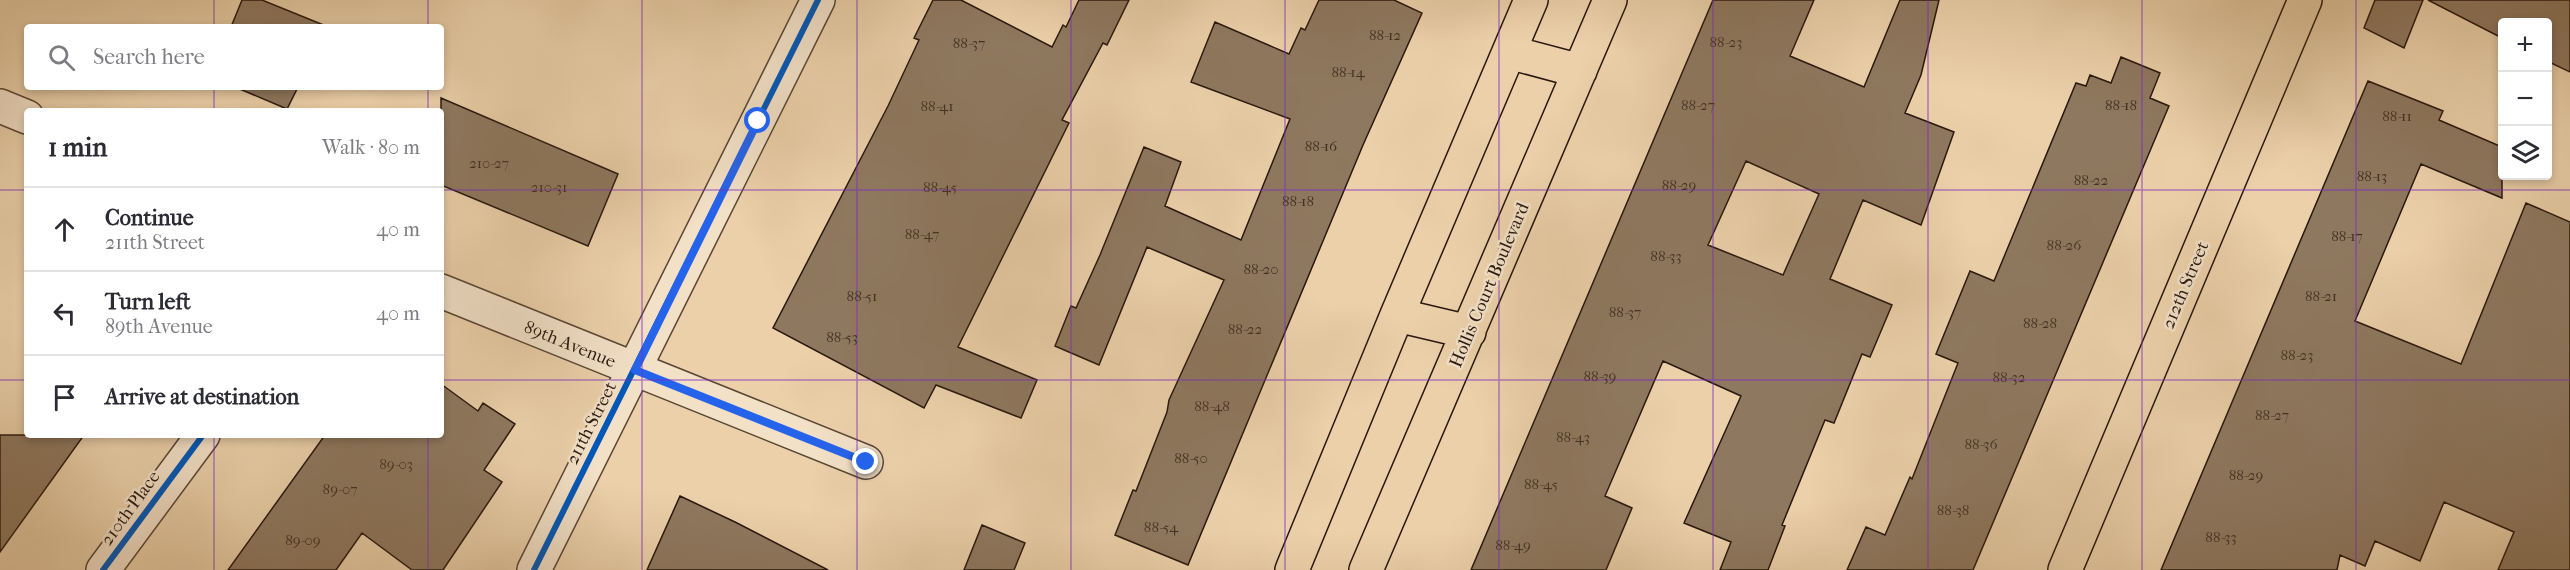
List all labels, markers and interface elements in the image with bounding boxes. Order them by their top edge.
map controls [2498,18,2552,180]
button: + [2498,18,2552,72]
search box [24,24,444,90]
house number: 88-12 [1369,26,1401,44]
house number: 88-23 [1710,33,1742,51]
house number: 88-37 [953,34,985,52]
icon: search [45,41,78,74]
text: Search here [93,44,205,70]
house number: 88-14 [1331,63,1366,81]
button: − [2498,72,2552,126]
house number: 88-27 [1681,96,1715,114]
house number: 88-18 [2105,96,2137,114]
house number: 88-41 [920,97,954,115]
route start [744,107,770,133]
house number: 88-11 [2382,107,2412,125]
button: layers [2498,126,2552,180]
text: 1 min [48,132,107,163]
text: Walk · 80 m [322,136,420,159]
house number: 88-16 [1305,137,1338,155]
house number: 210-27 [469,154,509,172]
house number: 88-13 [2357,167,2387,185]
house number: 88-22 [2074,171,2108,189]
house number: 88-29 [1662,176,1696,194]
house number: 210-31 [531,178,567,196]
house number: 88-45 [923,178,957,196]
house number: 88-18 [1282,192,1314,210]
street label: Hollis Court Boulevard [1445,199,1534,371]
text: Continue [105,205,194,231]
icon: ahead [48,213,81,246]
text: 40 m [376,218,420,241]
house number: 88-47 [905,225,939,243]
house number: 88-17 [2331,227,2363,245]
text: 211th Street [105,231,205,254]
house number: 88-26 [2047,236,2082,254]
street label: 212th Street [2158,238,2213,332]
house number: 88-33 [1650,247,1682,265]
house number: 88-20 [1244,260,1278,278]
house number: 88-51 [847,287,877,305]
house number: 88-21 [2305,287,2337,305]
text: Turn left [105,289,191,315]
icon: left [48,297,81,330]
text: 40 m [376,302,420,325]
house number: 88-37 [1609,303,1641,321]
house number: 88-28 [2023,314,2057,332]
text: 89th Avenue [105,315,213,338]
street label: 89th Avenue [521,317,619,372]
house number: 88-22 [1228,320,1262,338]
house number: 88-53 [826,328,858,346]
house number: 88-23 [2281,346,2313,364]
house number: 88-39 [1584,367,1617,385]
house number: 88-32 [1993,368,2026,386]
street label: 211th Street [562,378,621,468]
icon: arrive [48,381,81,414]
text: Arrive at destination [105,384,299,410]
house number: 88-48 [1194,397,1230,415]
house number: 88-27 [2255,406,2289,424]
house number: 88-43 [1556,428,1590,446]
house number: 88-36 [1964,435,1998,453]
route end [852,448,878,474]
house number: 88-50 [1174,449,1208,467]
house number: 89-03 [379,455,413,473]
house number: 88-29 [2229,466,2263,484]
street label: 210th Place [96,467,164,550]
house number: 88-45 [1524,475,1558,493]
house number: 89-07 [323,480,357,498]
house number: 88-38 [1937,501,1969,519]
house number: 88-54 [1144,518,1179,536]
house number: 88-33 [2205,528,2237,546]
house number: 89-09 [285,531,321,549]
house number: 88-49 [1495,536,1531,554]

